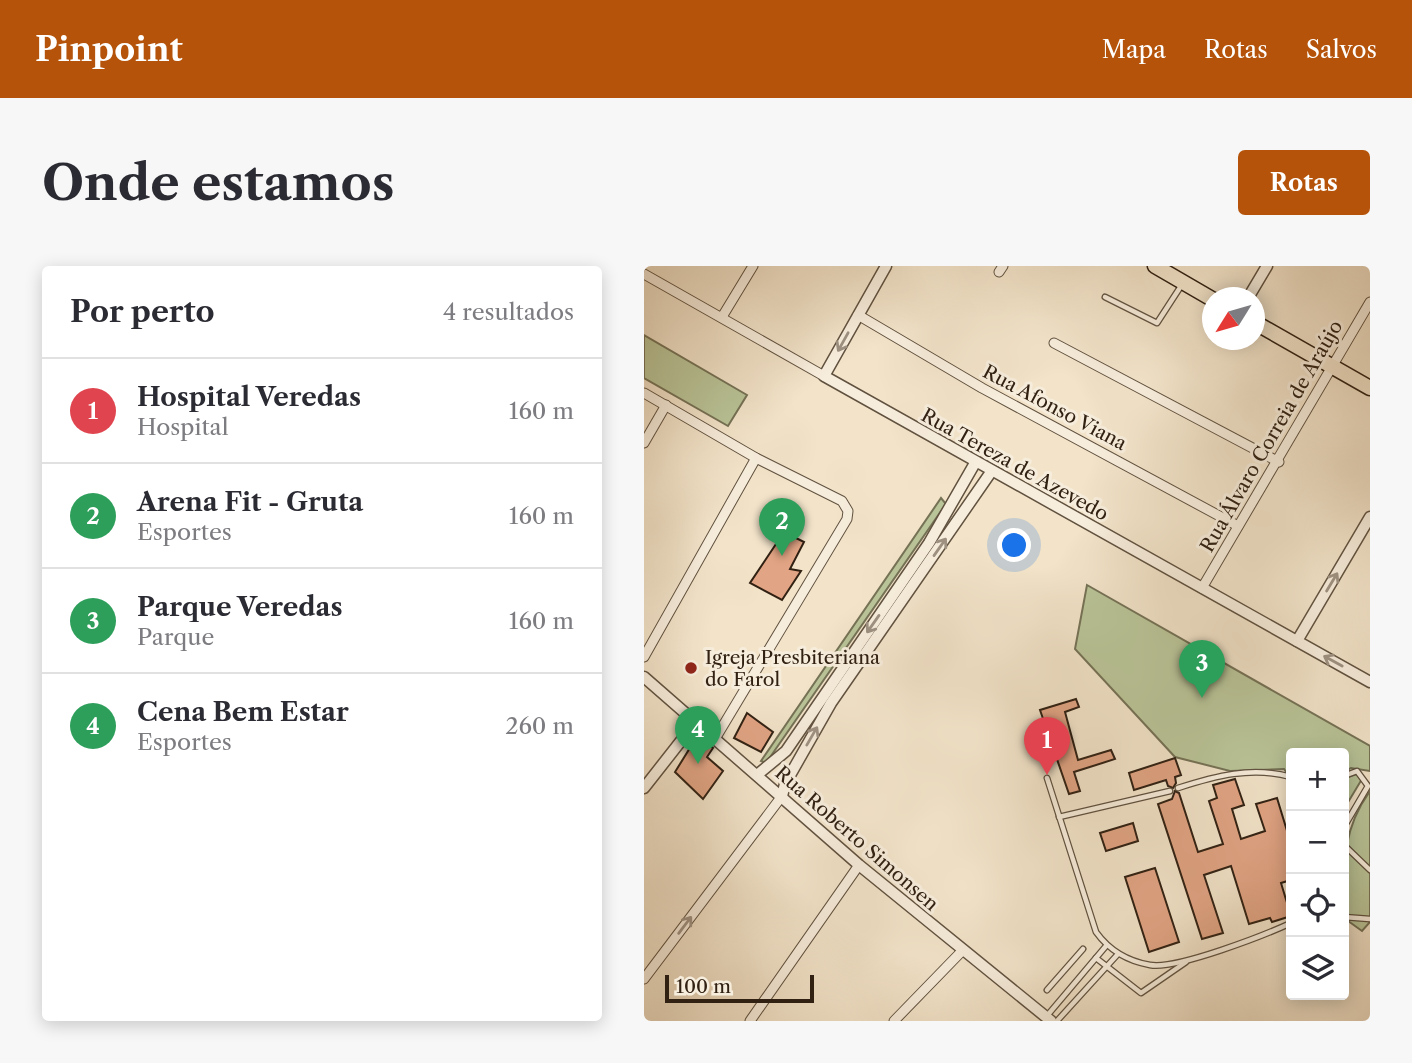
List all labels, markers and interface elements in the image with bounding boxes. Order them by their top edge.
text: Pinpoint [35,29,183,70]
text: Mapa [1102,35,1166,64]
text: Rotas [1204,35,1268,64]
text: Salvos [1306,35,1377,64]
button: Rotas [1238,150,1370,215]
text: Onde estamos [42,152,394,213]
north arrow [1202,287,1265,350]
text: Por perto [70,293,215,330]
text: 4 resultados [443,298,574,326]
street label: Rua Álvaro Correia de Araújo [1196,316,1347,556]
one-way arrow [836,332,850,352]
street label: Rua Afonso Viana [979,360,1131,455]
text: Hospital Veredas [137,381,361,413]
text: 1 [88,397,98,425]
text: 160 m [509,397,574,425]
street label: Rua Tereza de Azevedo [917,403,1112,525]
text: Hospital [137,413,229,441]
text: Arena Fit - Gruta [137,486,363,518]
pin: 2 [759,498,805,556]
text: 2 [86,502,100,530]
text: 160 m [509,502,574,530]
text: Esportes [137,518,232,546]
your location [997,528,1031,562]
one-way arrow [932,538,947,557]
one-way arrow [1325,572,1339,592]
text: Parque Veredas [137,591,343,623]
text: 3 [87,607,100,635]
text: 160 m [509,607,574,635]
one-way arrow [866,614,880,633]
text: Parque [137,623,214,651]
pin: 3 [1179,640,1225,698]
place label: Igreja Presbiteriana do Farol [705,646,880,691]
one-way arrow [1324,654,1344,668]
marker: Igreja Presbiteriana do Farol [683,660,699,676]
text: Cena Bem Estar [137,696,349,728]
pin: 4 [675,706,721,764]
text: 4 [86,712,100,740]
text: 260 m [505,712,574,740]
pin: 1 [1024,717,1070,775]
one-way arrow [805,726,819,746]
text: Esportes [137,728,232,756]
map controls [1286,748,1349,1000]
button: + [1286,748,1349,811]
street label: Rua Roberto Simonsen [770,761,943,916]
button: − [1286,811,1349,874]
button: locate [1286,874,1349,937]
one-way arrow [677,915,692,934]
button: layers [1286,937,1349,1000]
scale bar [665,972,814,1004]
text: 100 m [676,975,731,998]

